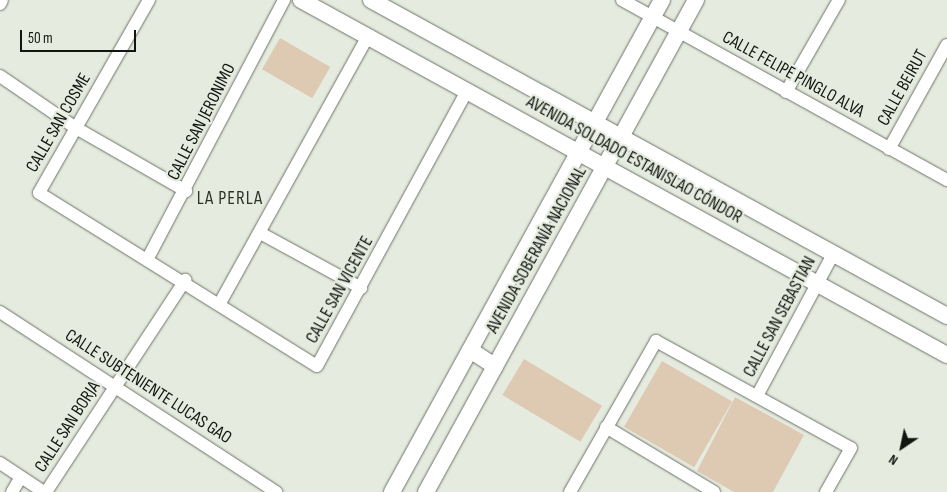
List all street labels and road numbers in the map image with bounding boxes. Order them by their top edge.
street label: CALLE FELIPE PINGLO ALVA [718,27,868,123]
street label: CALLE BEIRUT [873,46,933,130]
street label: CALLE SAN JERONIMO [163,60,241,184]
street label: CALLE SAN COSME [22,70,96,176]
street label: AVENIDA SOLDADO ESTANISLAO CÓNDOR [522,92,746,228]
street label: AVENIDA SOBERANÍA NACIONAL [482,163,592,337]
street label: CALLE SAN VICENTE [302,233,378,347]
street label: CALLE SAN SEBASTIAN [739,253,821,381]
street label: CALLE SUBTENIENTE LUCAS GAO [61,325,235,449]
street label: CALLE SAN BORJA [31,377,105,477]

